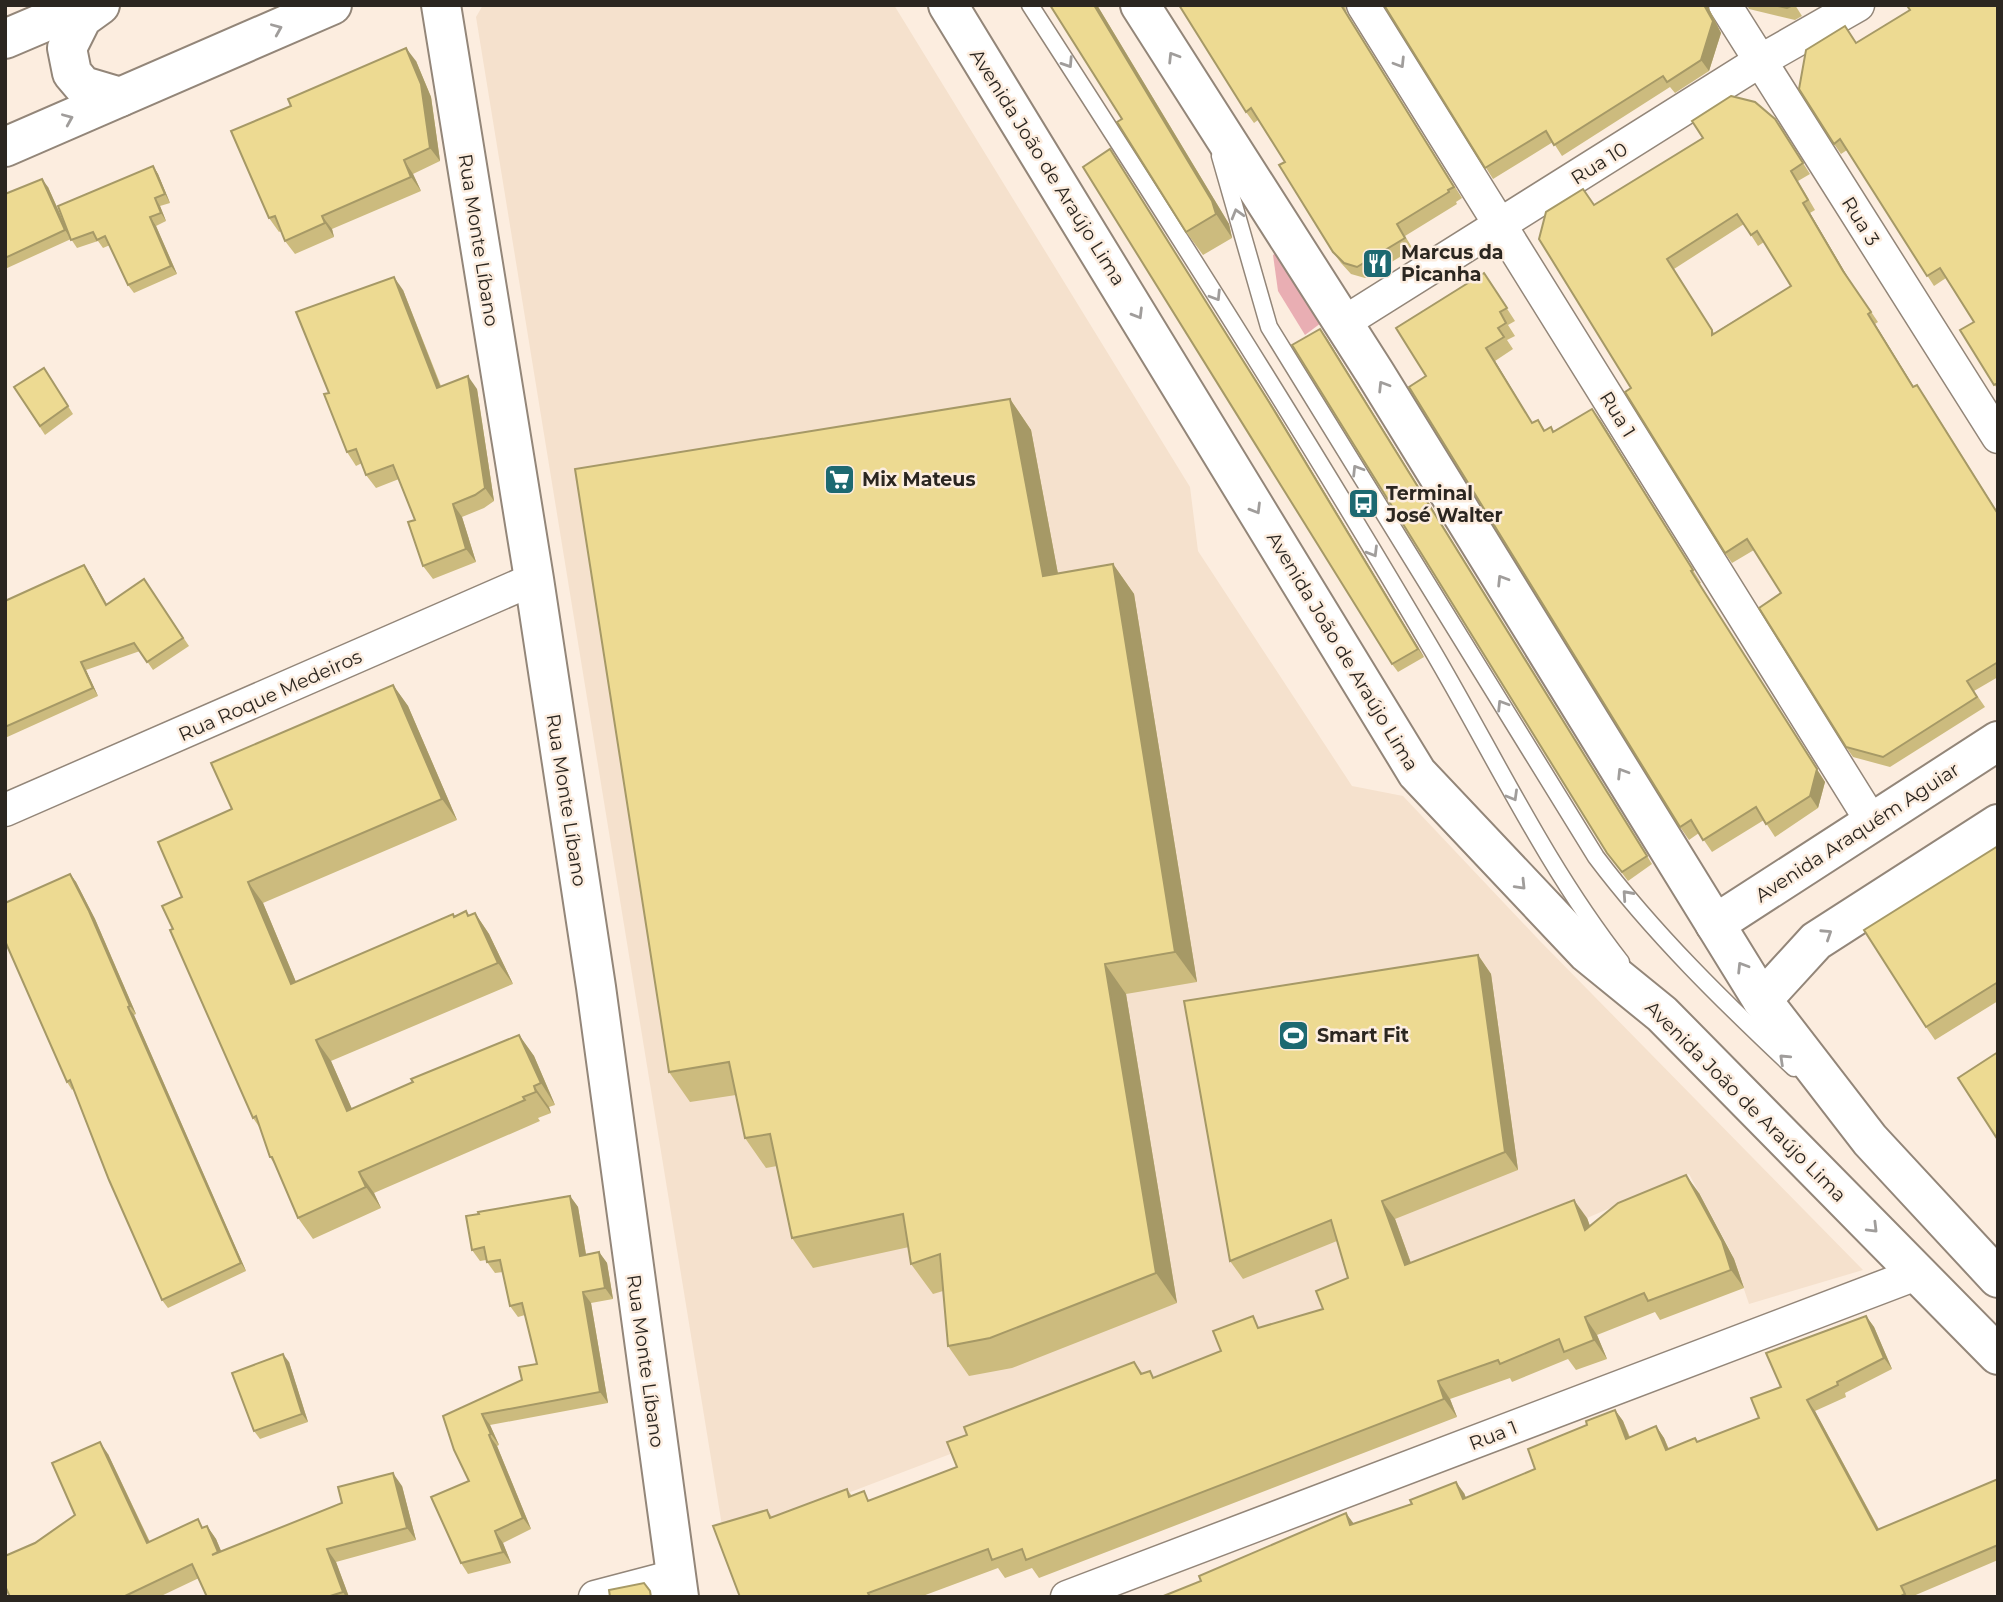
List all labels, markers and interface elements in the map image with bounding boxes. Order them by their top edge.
one-way arrow [269,23,282,37]
street label: Avenida João de Araújo Lima [965,45,1130,290]
one-way arrow [1169,51,1182,64]
one-way arrow [1059,55,1072,68]
one-way arrow [1391,56,1404,69]
one-way arrow [60,113,73,127]
street label: Rua 10 [1567,137,1632,190]
street label: Rua Monte Líbano [453,152,504,328]
street label: Rua 3 [1837,193,1884,250]
one-way arrow [1230,208,1245,220]
place label: Marcus da Picanha [1401,241,1504,286]
restaurant icon: Marcus da Picanha [1361,246,1395,280]
one-way arrow [1207,288,1220,301]
one-way arrow [1130,306,1143,319]
one-way arrow [1378,381,1391,394]
street label: Rua 1 [1595,387,1640,441]
supermarket icon: Mix Mateus [822,462,856,496]
one-way arrow [1352,465,1365,478]
place label: Mix Mateus [862,468,976,491]
place label: Terminal José Walter [1385,482,1503,527]
bus stop icon: Terminal José Walter [1346,487,1380,521]
one-way arrow [1247,501,1260,514]
street label: Avenida João de Araújo Lima [1262,528,1423,775]
one-way arrow [1365,545,1378,558]
one-way arrow [1498,574,1511,587]
street label: Rua Roque Medeiros [175,645,365,746]
one-way arrow [1497,700,1510,713]
street label: Rua Monte Líbano [541,712,592,888]
street label: Avenida Araquém Aguiar [1751,758,1964,907]
one-way arrow [1617,768,1630,781]
one-way arrow [1505,788,1518,801]
one-way arrow [1512,876,1525,889]
one-way arrow [1622,890,1635,903]
one-way arrow [1819,929,1832,942]
one-way arrow [1737,961,1750,974]
street label: Avenida João de Araújo Lima [1640,996,1851,1207]
sports icon: Smart Fit [1277,1018,1311,1052]
place label: Smart Fit [1317,1024,1409,1047]
one-way arrow [1779,1055,1792,1067]
one-way arrow [1865,1219,1878,1232]
street label: Rua Monte Líbano [622,1273,669,1449]
street label: Rua 1 [1466,1416,1520,1455]

